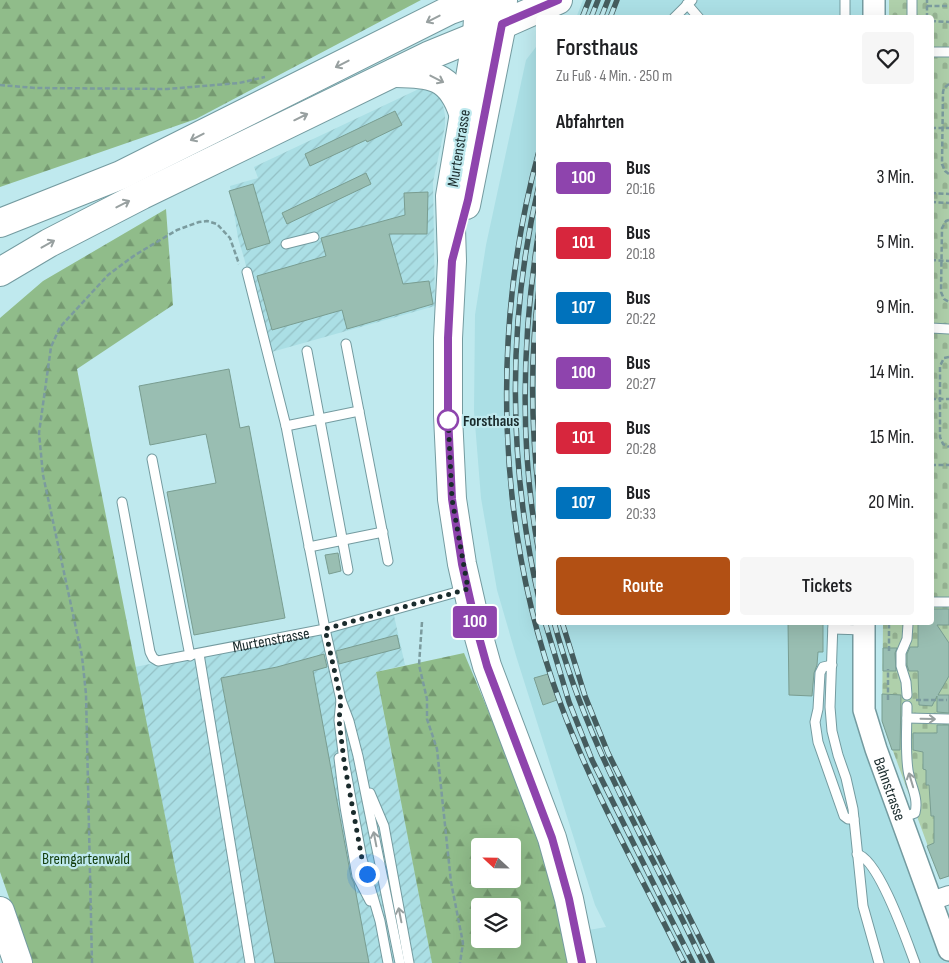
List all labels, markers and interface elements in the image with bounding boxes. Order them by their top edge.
one-way arrow [426,14,441,24]
button: heart [862,32,914,84]
text: Forsthaus [556,33,638,62]
one-way arrow [335,60,350,69]
text: Zu Fuß · 4 Min. · 250 m [556,67,672,86]
one-way arrow [429,75,444,84]
street label: Murtenstrasse [444,108,475,188]
text: Abfahrten [556,111,624,134]
one-way arrow [293,112,308,122]
one-way arrow [190,133,205,142]
text: Bus [626,157,651,180]
text: 3 Min. [876,166,914,189]
text: 100 [571,167,596,188]
text: 20:16 [626,180,655,199]
one-way arrow [115,199,130,208]
text: Bus [626,222,651,245]
text: 5 Min. [877,231,914,254]
text: 101 [572,232,595,253]
one-way arrow [41,238,55,248]
text: 20:18 [626,245,655,264]
text: Bus [626,287,651,310]
text: 9 Min. [876,296,914,319]
text: 107 [572,297,595,318]
text: 20:22 [626,310,656,329]
text: Bus [626,352,651,375]
text: 14 Min. [870,361,914,384]
text: 100 [571,362,596,383]
text: 20:27 [626,375,656,394]
marker: Forsthaus [437,409,459,431]
place label: Forsthaus [463,412,519,431]
text: Bus [626,417,651,440]
text: 15 Min. [870,426,914,449]
text: 101 [572,427,595,448]
text: 20:28 [626,440,656,459]
text: Bus [626,482,651,505]
text: 20 Min. [868,491,914,514]
text: 107 [572,492,595,513]
text: 20:33 [626,505,656,524]
button: Route [556,557,730,615]
button: Tickets [740,557,914,615]
line badge: 100 [446,606,504,638]
text: 100 [463,611,487,632]
street label: Murtenstrasse [231,624,311,658]
one-way arrow [920,714,936,723]
street label: Bahnstrasse [869,755,909,823]
one-way arrow [905,773,915,789]
one-way arrow [370,832,379,848]
north arrow [471,838,521,888]
map controls [471,838,521,948]
park label: Bremgartenwald [42,850,130,869]
your location [355,862,380,887]
button: layers [471,898,521,948]
one-way arrow [395,907,405,923]

